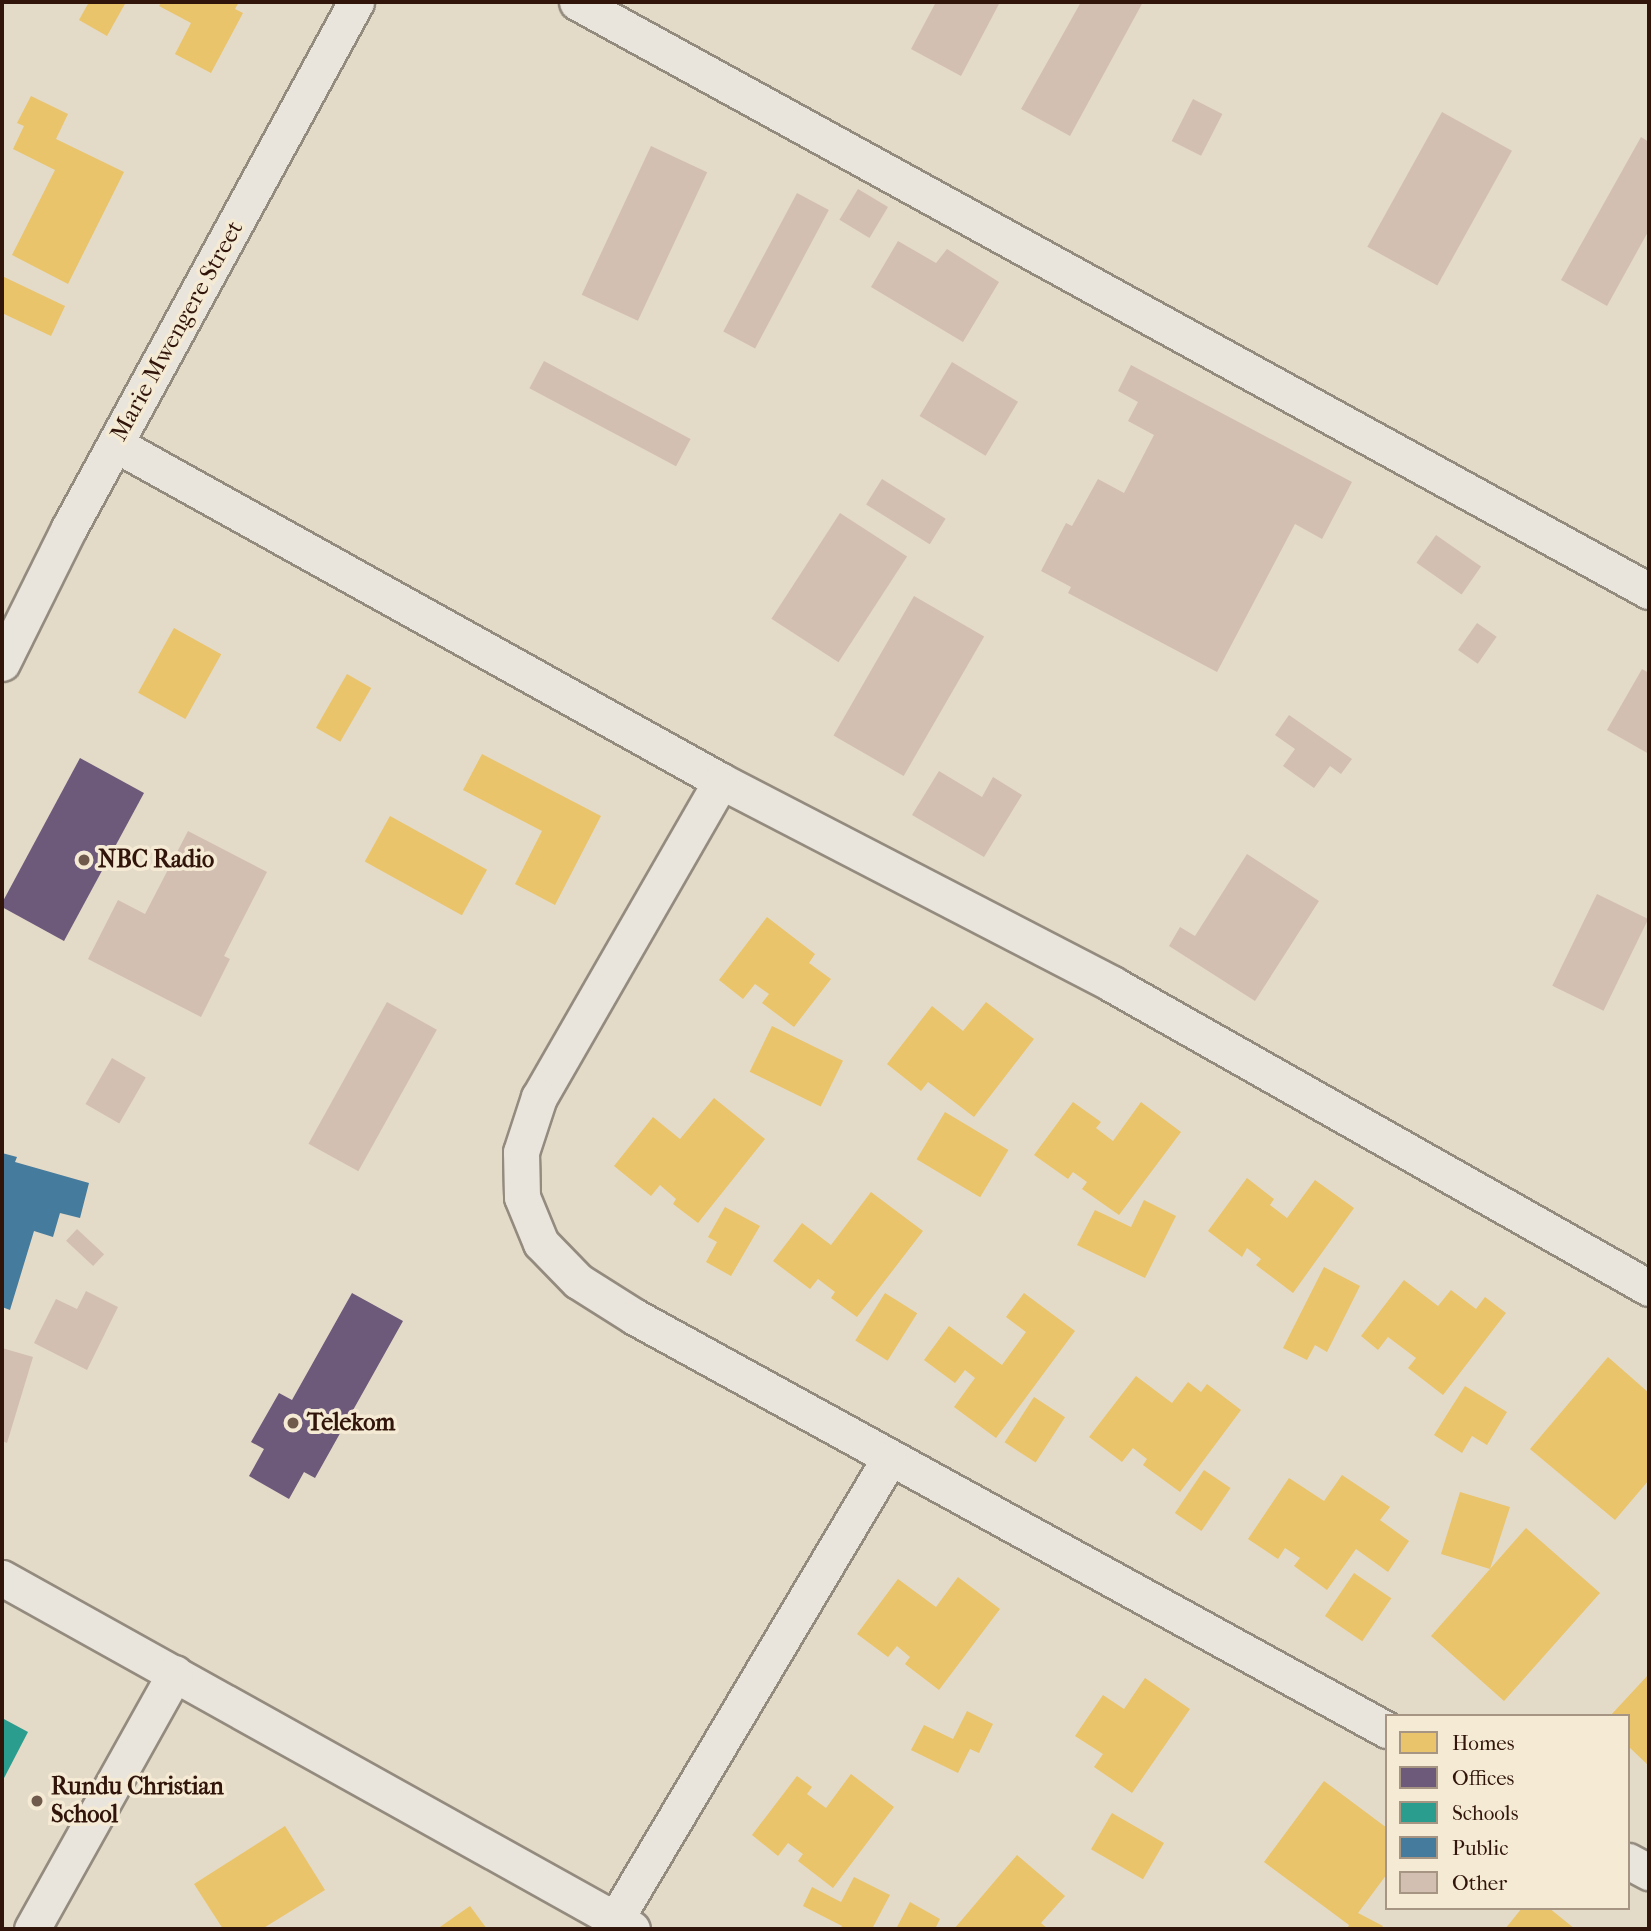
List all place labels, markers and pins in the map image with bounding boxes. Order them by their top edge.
place label: NBC Radio [98,846,214,874]
marker: NBC Radio [76,852,92,868]
place label: Telekom [307,1409,395,1437]
marker: Telekom [285,1415,301,1431]
place label: Rundu Christian School [51,1773,224,1829]
marker: Rundu Christian School [29,1793,45,1809]

